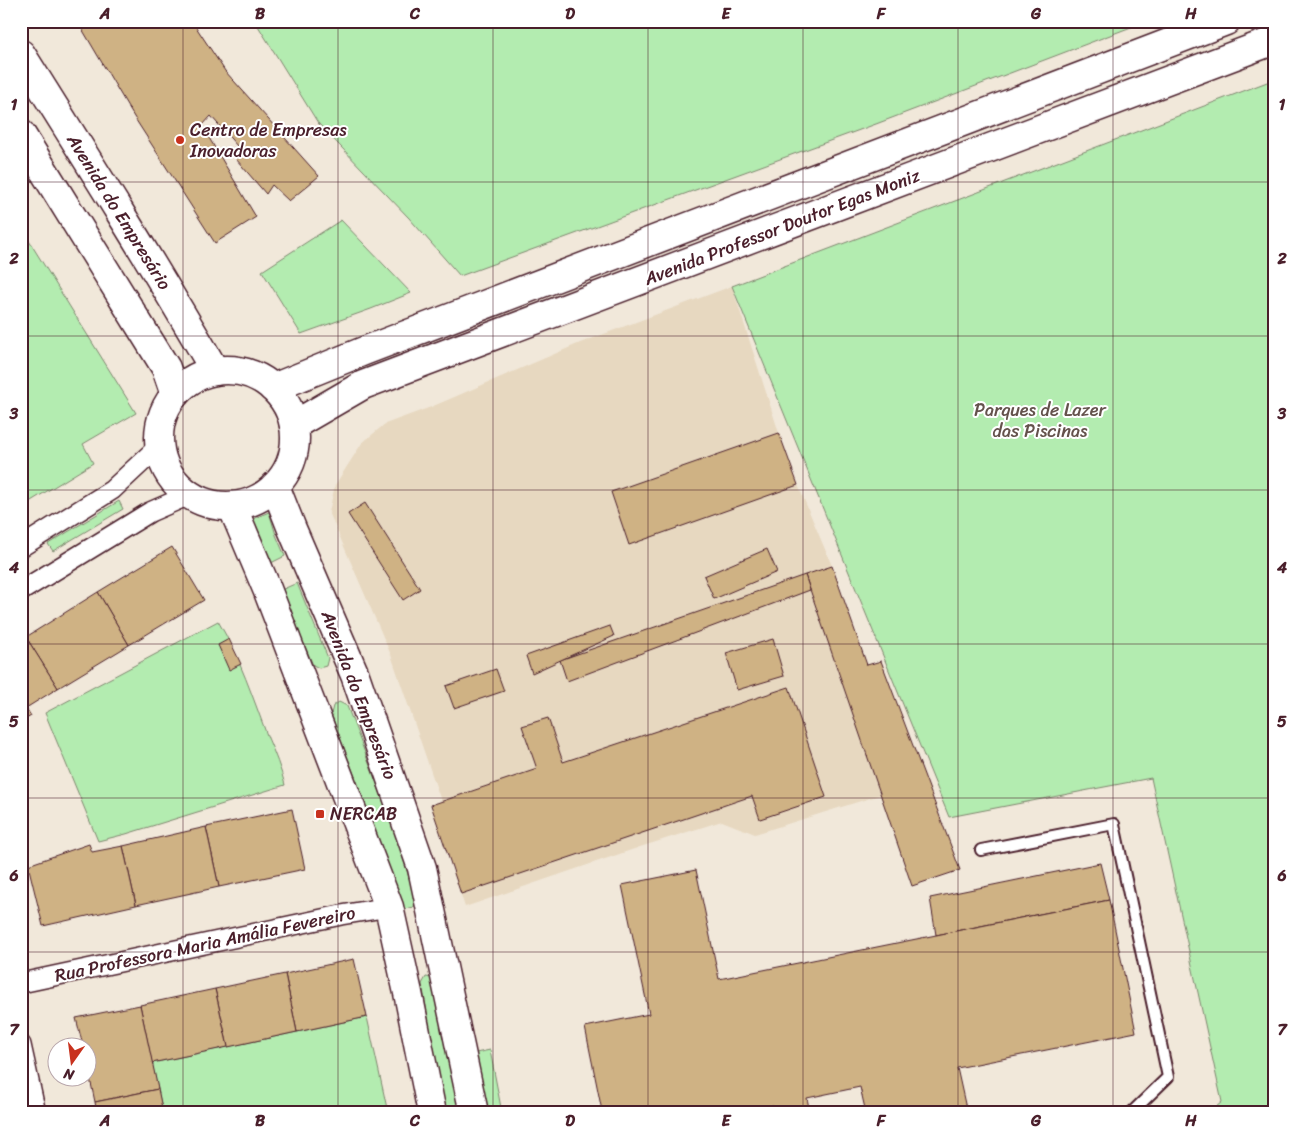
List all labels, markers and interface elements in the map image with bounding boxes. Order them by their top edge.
text: A [99,0,110,28]
text: B [255,0,266,28]
text: C [409,0,421,28]
text: D [565,0,575,28]
text: E [722,0,732,28]
text: F [876,0,887,28]
text: G [1030,0,1042,28]
text: H [1184,0,1197,28]
text: 1 [11,90,18,119]
text: 1 [1279,90,1286,119]
place label: Centro de Empresas Inovadoras [189,114,347,167]
street label: Avenida do Empresário [57,127,180,297]
marker: Centro de Empresas Inovadoras [174,134,186,146]
street label: Avenida Professor Doutor Egas Moniz [638,159,925,295]
text: 2 [8,244,19,273]
text: 2 [1276,244,1287,273]
park label: Parques de Lazer das Piscinas [974,394,1108,447]
text: 3 [9,399,19,428]
text: 3 [1277,399,1287,428]
text: 4 [8,553,19,582]
text: 4 [1276,553,1287,582]
street label: Avenida do Empresário [312,605,406,784]
text: 5 [9,707,19,736]
text: 5 [1277,707,1287,736]
place label: NERCAB [330,798,397,830]
marker: NERCAB [314,808,326,820]
text: 6 [8,861,19,890]
text: 6 [1276,861,1287,890]
street label: Rua Professora Maria Amália Fevereiro [52,896,358,992]
text: 7 [9,1015,20,1044]
text: 7 [1277,1015,1288,1044]
north arrow [48,1036,98,1086]
text: N [61,1061,78,1088]
text: A [99,1106,110,1134]
text: B [255,1106,266,1134]
text: C [409,1106,421,1134]
text: D [565,1106,575,1134]
text: E [722,1106,732,1134]
text: F [876,1106,887,1134]
text: G [1030,1106,1042,1134]
text: H [1184,1106,1197,1134]

